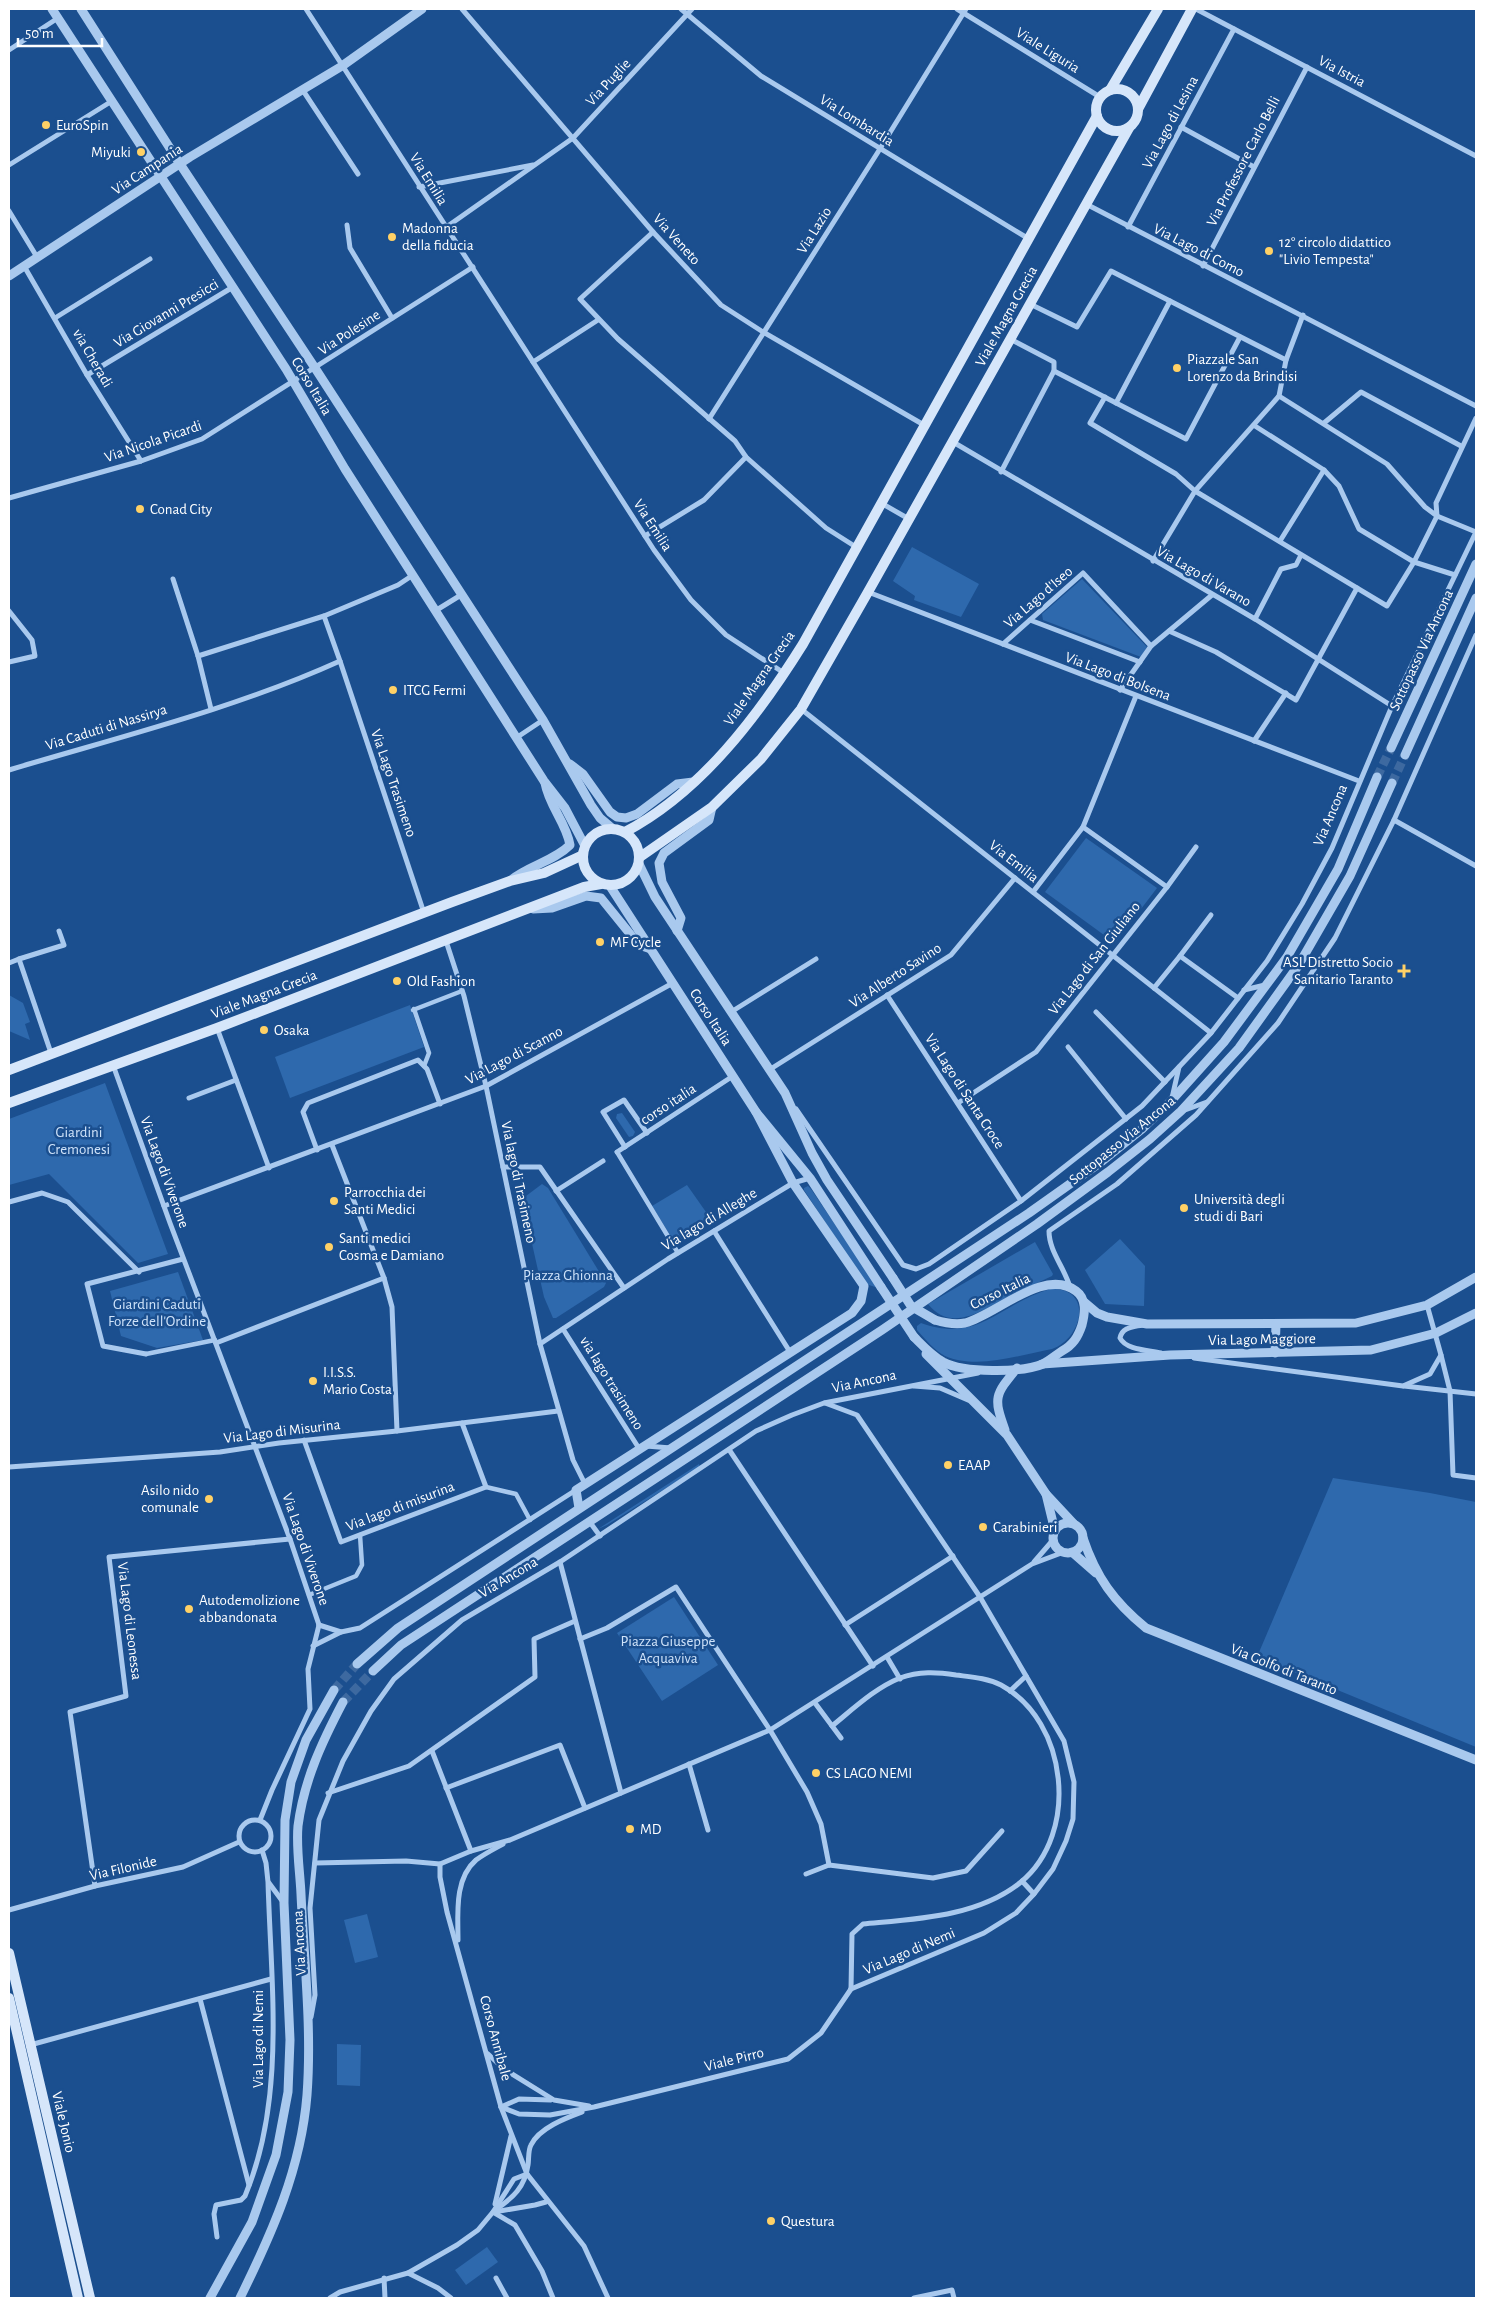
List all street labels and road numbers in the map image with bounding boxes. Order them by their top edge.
street label: Viale Liguria [1013,25,1082,76]
street label: Via Istria [1316,53,1368,90]
street label: Via Puglie [583,56,634,109]
street label: Via Lago di Lesina [1140,73,1201,171]
street label: Via Lombardia [817,92,897,149]
street label: Via Professore Carlo Belli [1204,94,1283,229]
street label: Via Campania [109,141,185,198]
street label: Via Emilia [407,150,450,208]
street label: Via Lazio [794,204,835,256]
street label: Via Veneto [650,211,703,268]
street label: Via Lago di Como [1151,221,1247,280]
street label: Viale Magna Grecia [973,264,1040,369]
street label: Via Giovanni Presicci [111,276,221,351]
street label: Via Polesine [316,307,383,358]
street label: via Cheradi [70,326,115,390]
street label: Corso Italia [288,355,335,418]
street label: Via Nicola Picardi [103,418,204,465]
street label: Via Emilia [630,497,675,554]
street label: Via Lago di Varano [1154,543,1254,610]
street label: Via Lago d'Iseo [1001,564,1076,631]
street label: Sottopasso Via Ancona [1387,587,1456,713]
street label: Viale Magna Grecia [721,628,798,728]
street label: Via Lago di Bolsena [1063,649,1173,704]
street label: Via Caduti di Nassirya [44,702,169,753]
street label: Via Lago Trasimeno [368,727,419,839]
street label: Via Ancona [1311,782,1350,848]
street label: Via Emilia [986,837,1041,885]
street label: Via Lago di San Giuliano [1046,899,1143,1018]
street label: Via Alberto Savino [847,940,944,1011]
street label: Viale Magna Grecia [209,967,319,1022]
street label: Corso Italia [687,986,735,1049]
street label: Via Lago di Scanno [463,1024,565,1087]
street label: Via Lago di Santa Croce [922,1031,1007,1151]
street label: corso italia [638,1081,699,1128]
street label: Sottopasso Via Ancona [1066,1093,1178,1188]
street label: Via Lago di Viverone [137,1114,192,1230]
street label: Via lago di Trasimeno [498,1120,539,1244]
street label: Via lago di Alleghe [659,1185,759,1254]
street label: Corso Italia [968,1270,1033,1312]
street label: Via Lago Maggiore [1208,1331,1316,1348]
street label: via lago trasimeno [577,1334,646,1433]
street label: Via Ancona [831,1367,898,1396]
street label: Via Lago di Misurina [223,1417,341,1446]
street label: Via lago di misurina [344,1479,457,1534]
street label: Via Lago di Viverone [279,1491,332,1607]
street label: Via Ancona [476,1554,540,1601]
street label: Via Lago di Leonessa [115,1561,144,1681]
street label: Via Golfo di Taranto [1228,1641,1339,1698]
street label: Via Filonide [88,1853,158,1884]
street label: Via Ancona [290,1910,309,1976]
street label: Via Lago di Nemi [861,1925,957,1978]
street label: Via Lago di Nemi [251,1990,266,2088]
street label: Corso Annibale [477,1994,514,2082]
street label: Viale Pirro [703,2045,765,2074]
street label: Viale Jonio [49,2090,78,2154]

